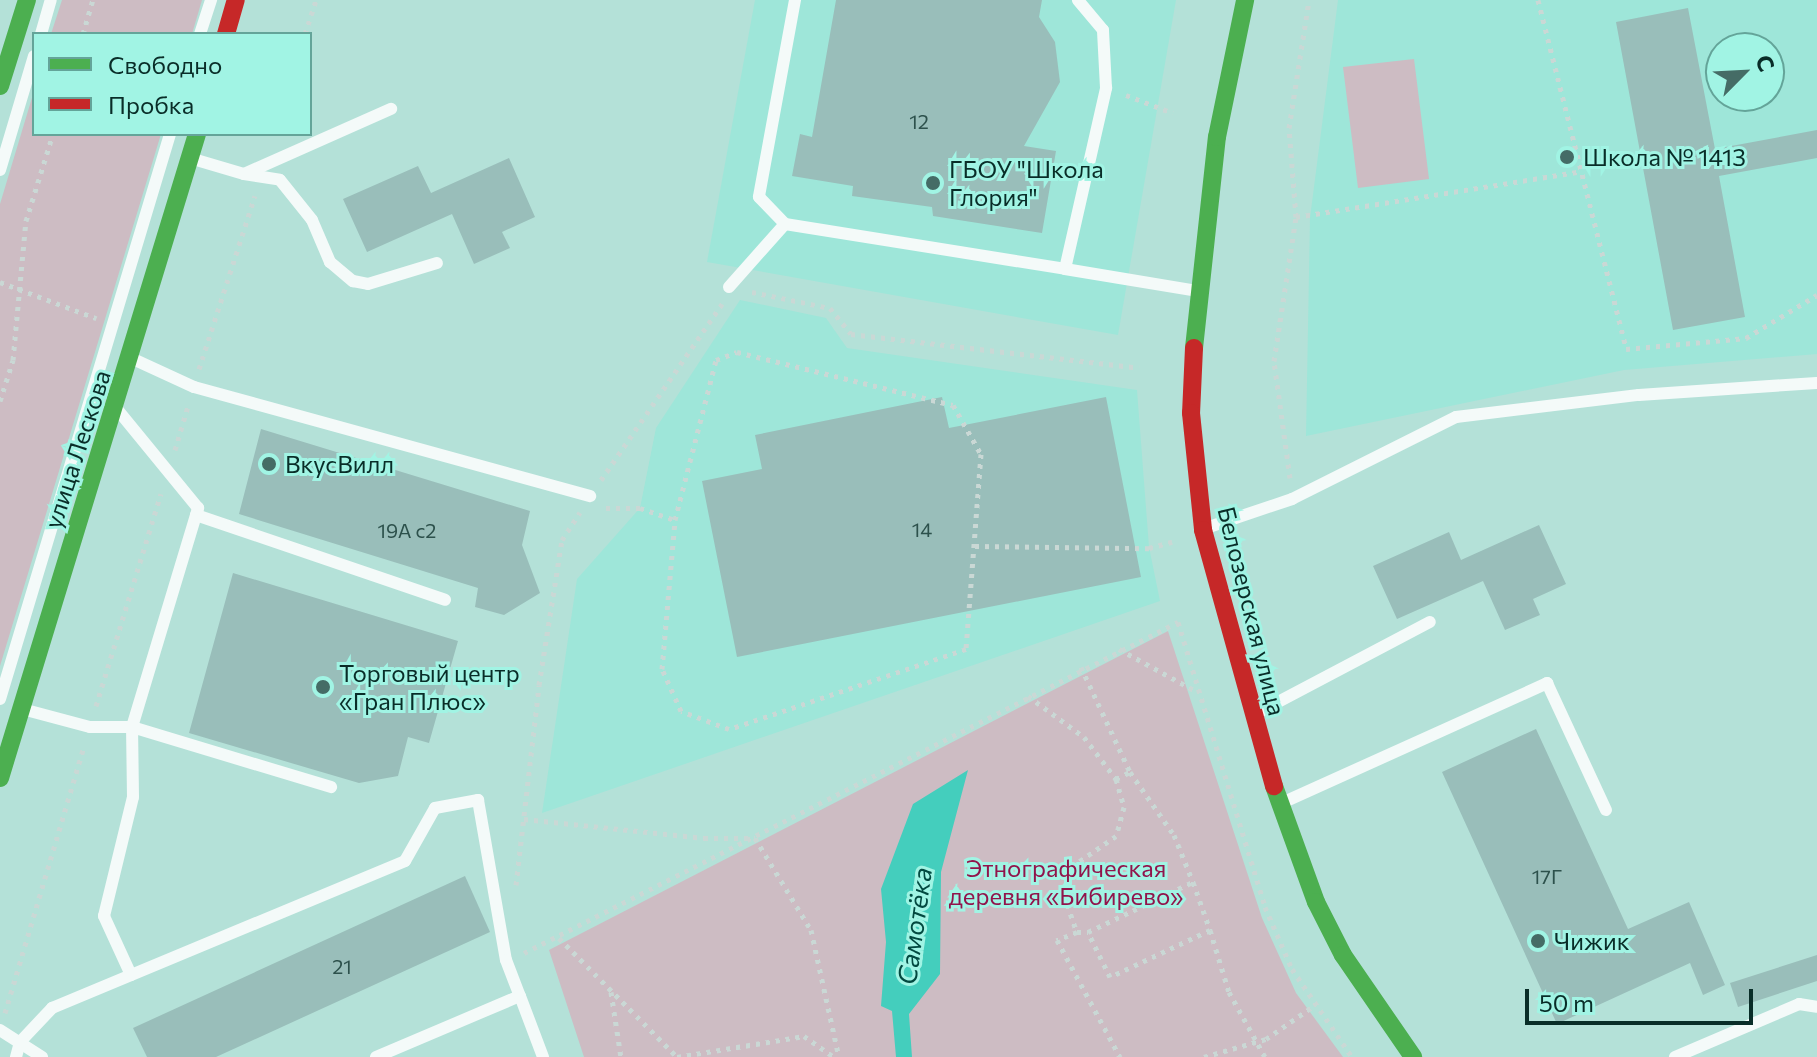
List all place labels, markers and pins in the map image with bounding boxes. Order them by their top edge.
place label: Школа № 1413 [1583,143,1746,171]
marker: Школа № 1413 [1558,148,1576,166]
place label: ГБОУ "Школа Глория" [949,155,1104,211]
marker: ГБОУ "Школа Глория" [924,174,942,192]
place label: ВкусВилл [285,450,394,478]
marker: ВкусВилл [260,455,278,473]
place label: Торговый центр «Гран Плюс» [339,659,520,715]
marker: Торговый центр «Гран Плюс» [314,678,332,696]
place label: Чижик [1554,927,1630,955]
marker: Чижик [1529,932,1547,950]

